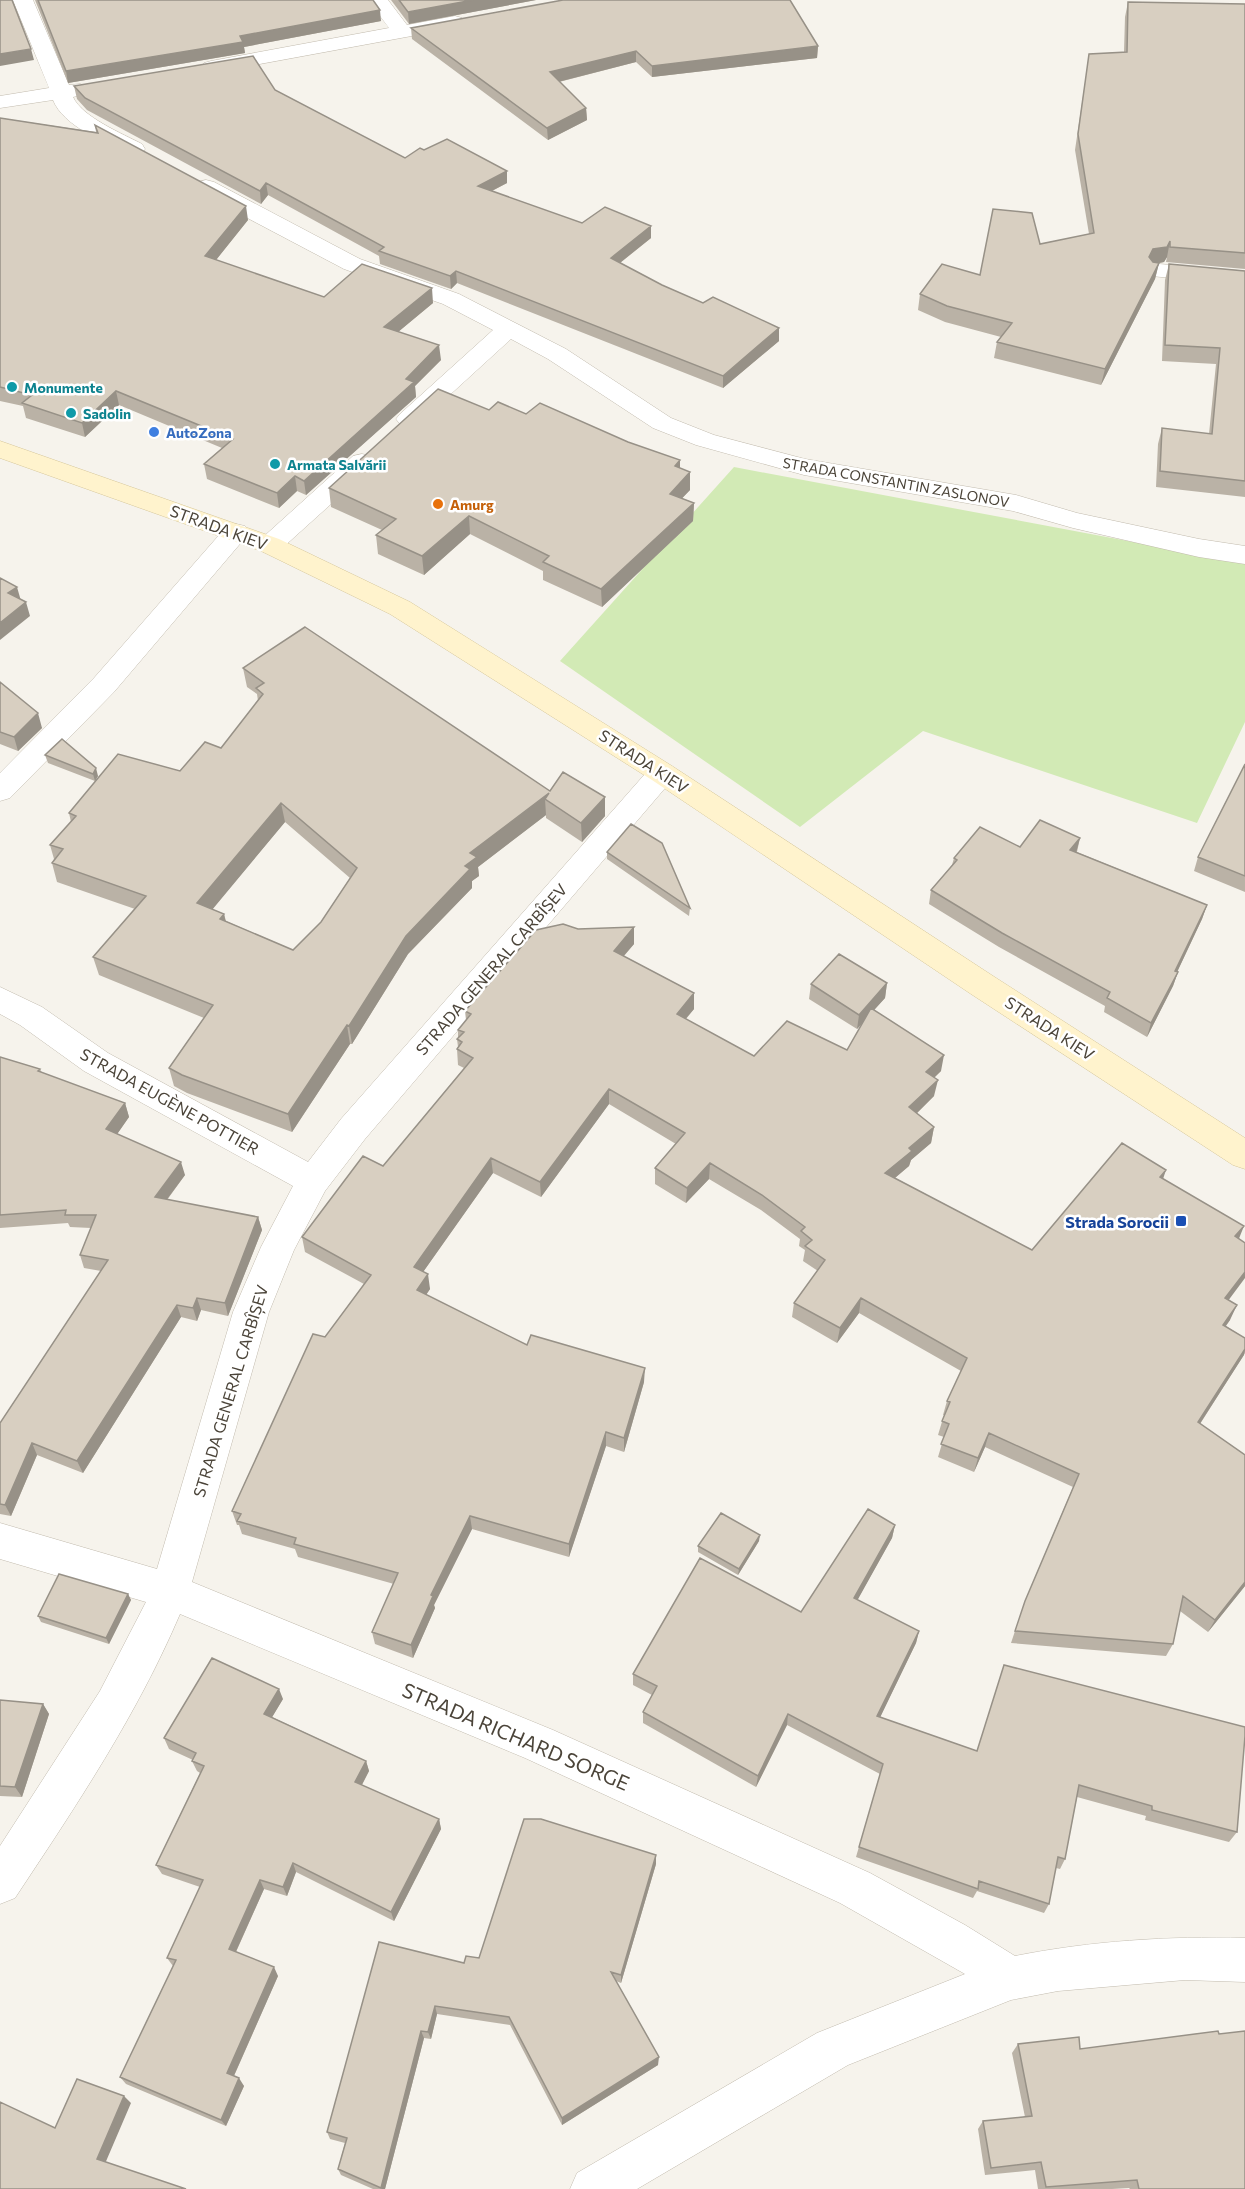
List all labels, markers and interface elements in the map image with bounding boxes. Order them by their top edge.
place label: Monumente [24,379,103,396]
marker: Monumente [5,380,19,394]
place label: Sadolin [83,405,131,422]
marker: Sadolin [64,406,78,420]
place label: AutoZona [166,424,232,441]
marker: AutoZona [147,425,161,439]
street label: STRADA CONSTANTIN ZASLONOV [781,454,1011,510]
place label: Armata Salvării [287,456,386,473]
marker: Armata Salvării [268,457,282,471]
place label: Amurg [450,496,494,513]
marker: Amurg [431,497,445,511]
street label: STRADA KIEV [168,501,270,553]
street label: STRADA KIEV [596,725,692,797]
street label: STRADA GENERAL CARBÎȘEV [411,879,572,1060]
street label: STRADA KIEV [1002,992,1098,1064]
street label: STRADA EUGÈNE POTTIER [77,1044,263,1158]
place label: Strada Sorocii [1065,1212,1169,1231]
marker: Strada Sorocii [1174,1214,1188,1228]
street label: STRADA GENERAL CARBÎȘEV [189,1283,273,1500]
street label: STRADA RICHARD SORGE [399,1677,633,1795]

